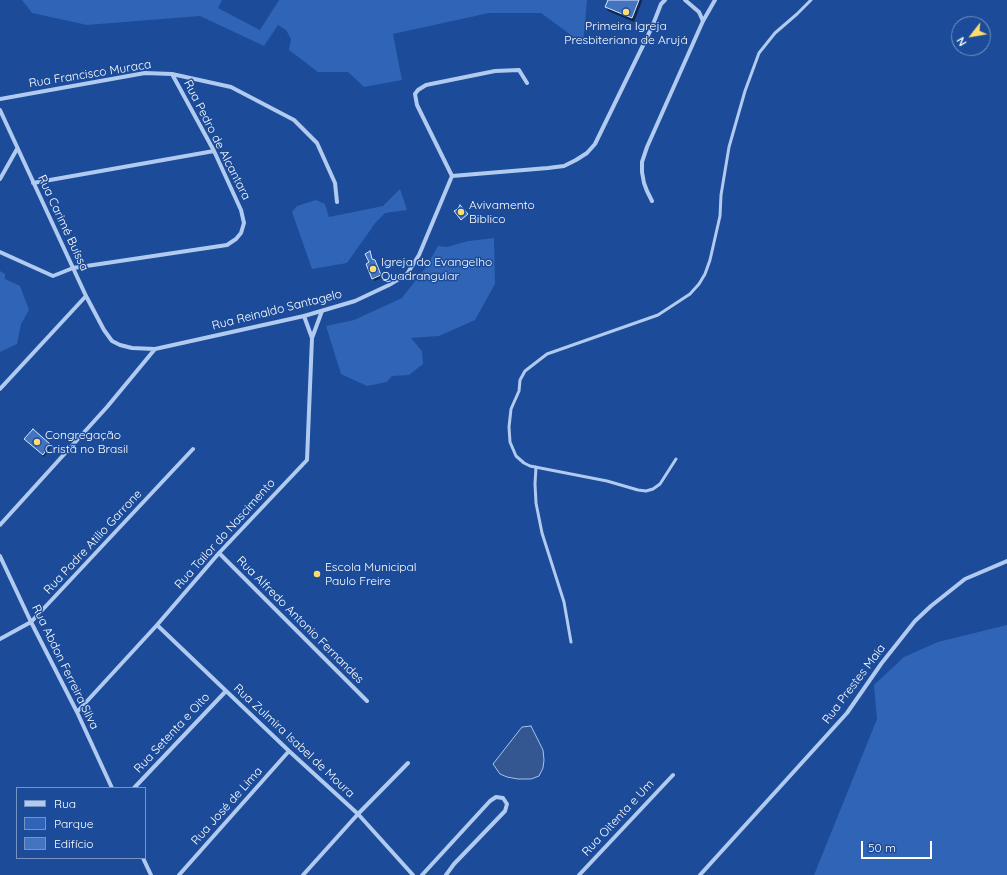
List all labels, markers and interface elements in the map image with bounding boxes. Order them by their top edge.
marker: Primeira Igreja Presbiteriana de Arujá [621,7,631,17]
north arrow [951,16,991,56]
place label: Primeira Igreja Presbiteriana de Arujá [564,19,688,47]
text: N [953,35,970,49]
street label: Rua Francisco Muraca [28,57,152,91]
street label: Rua Pedro de Alcantara [181,78,253,202]
street label: Rua Carimé Buíssa [34,173,92,273]
place label: Avivamento Biblico [469,198,535,226]
marker: Avivamento Biblico [456,207,466,217]
place label: Igreja do Evangelho Quadrangular [381,255,492,283]
marker: Igreja do Evangelho Quadrangular [368,264,378,274]
street label: Rua Reinaldo Santagelo [211,287,343,333]
place label: Congregação Cristã no Brasil [45,428,128,456]
marker: Congregação Cristã no Brasil [32,437,42,447]
street label: Rua Tailor do Nascimento [172,476,278,592]
street label: Rua Padre Atilio Garrone [41,487,145,597]
street label: Rua Alfredo Antonio Fernandes [233,553,367,687]
place label: Escola Municipal Paulo Freire [325,560,417,588]
marker: Escola Municipal Paulo Freire [312,569,322,579]
street label: Rua Abdon Ferreira Silva [28,602,102,732]
street label: Rua Prestes Maia [819,641,889,727]
street label: Rua Zulmira Isabel de Moura [230,681,358,801]
street label: Rua Setenta e Oito [131,690,213,776]
street label: Rua José de Lima [188,764,266,848]
street label: Rua Oitenta e Um [579,777,657,859]
legend [16,787,146,859]
text: Rua [54,796,76,811]
text: Parque [54,816,94,831]
scale bar [863,833,934,859]
text: Edifício [54,836,94,851]
text: 50 m [868,840,896,855]

